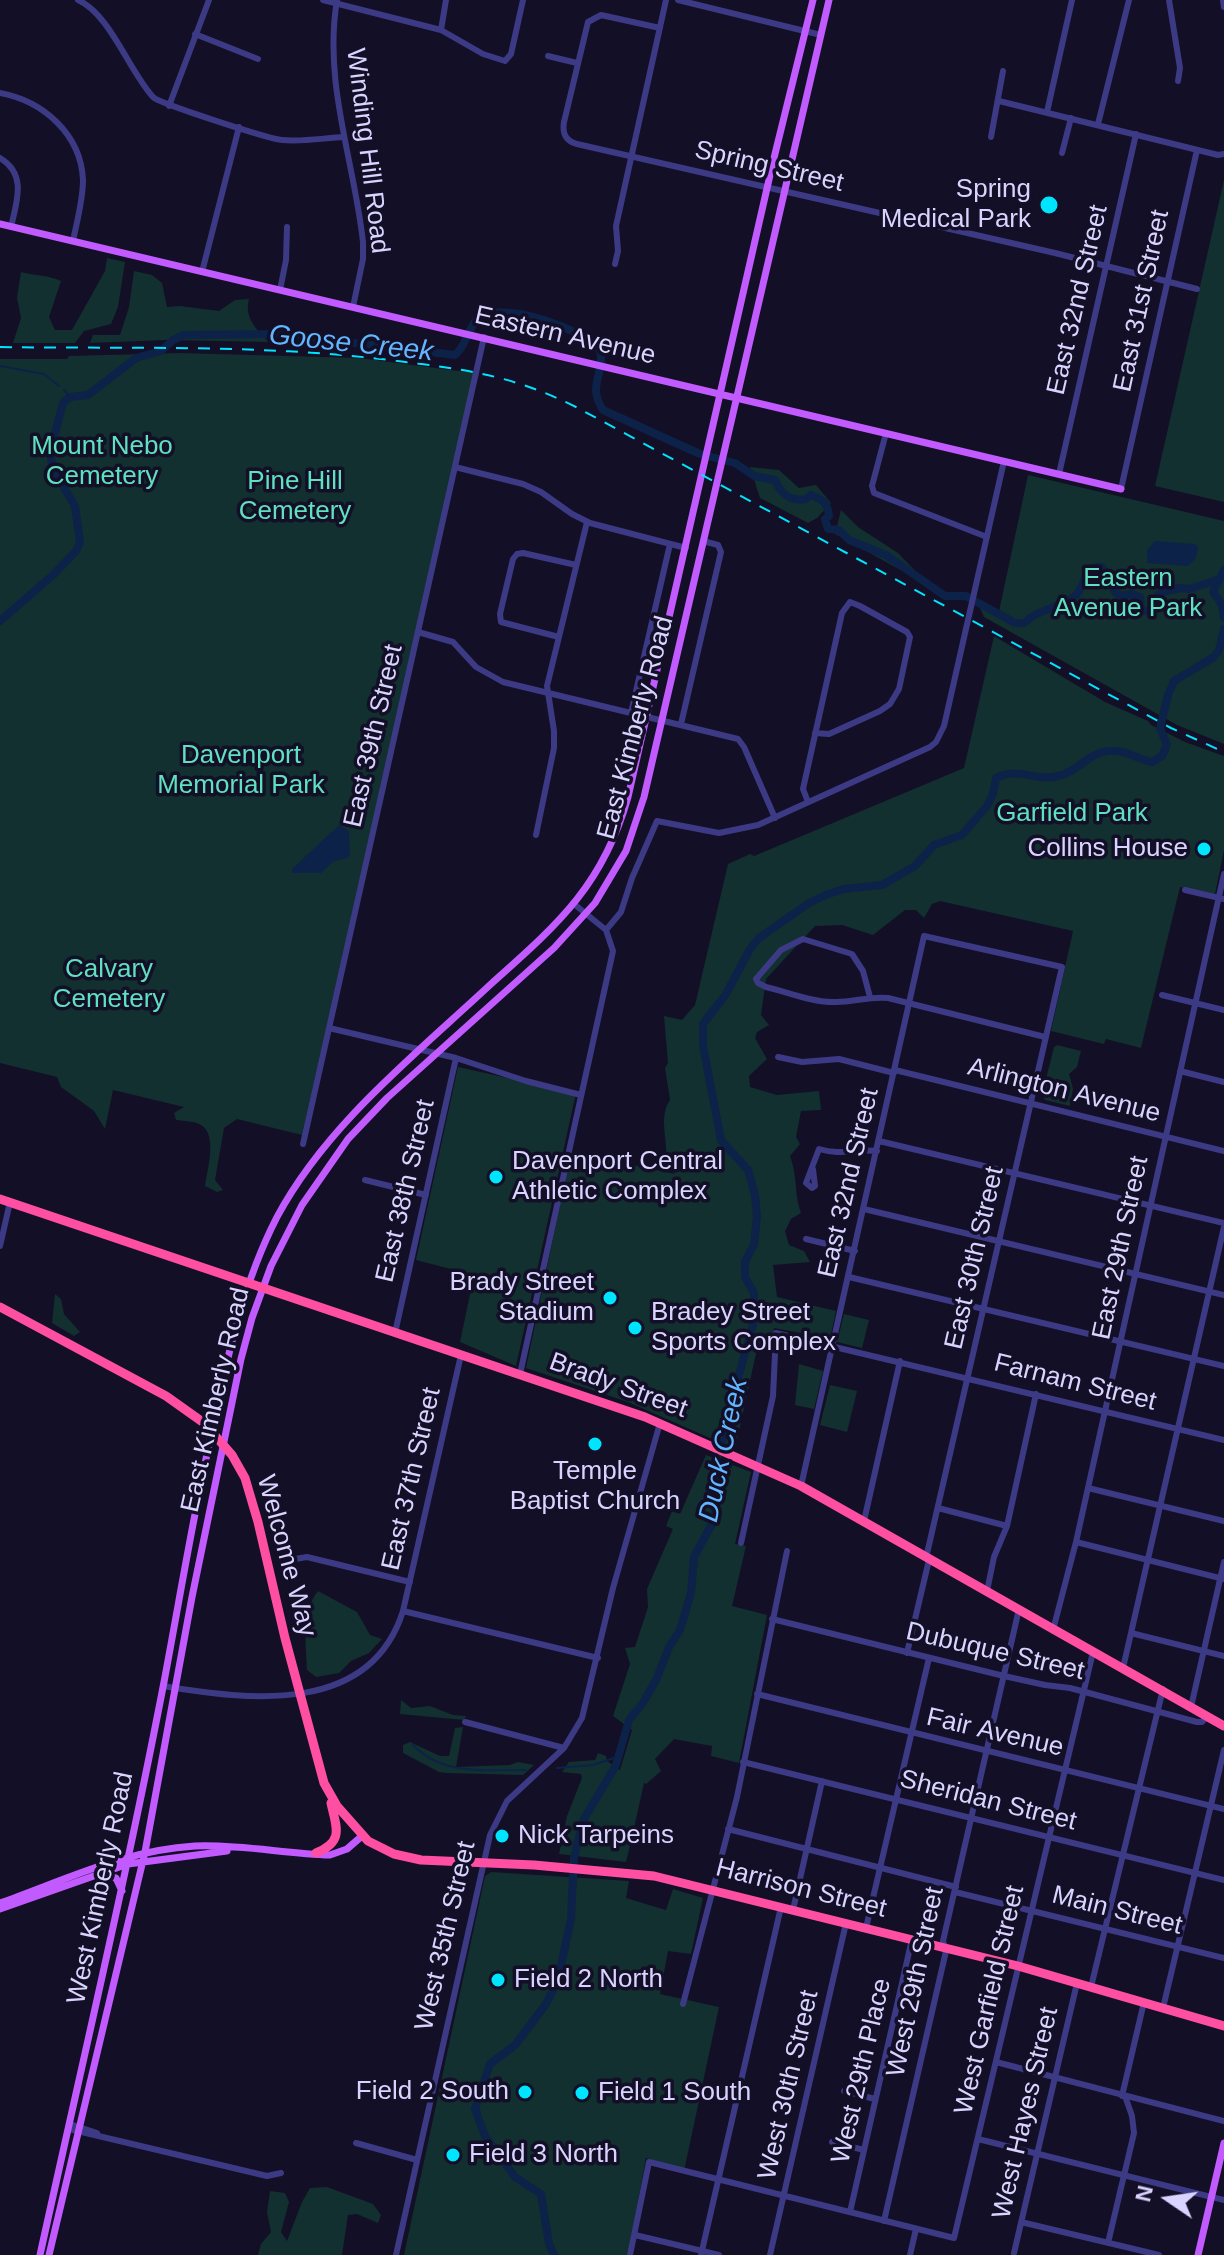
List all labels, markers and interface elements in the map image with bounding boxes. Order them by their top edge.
street label: Winding Hill Road [339,47,395,255]
street label: Spring Street [692,135,846,199]
place label: Spring Medical Park [881,174,1031,236]
marker: Spring Medical Park [1038,194,1060,216]
street label: East 32nd Street [1041,202,1115,398]
street label: East 31st Street [1108,207,1176,395]
street label: Eastern Avenue [472,300,658,372]
water label: Goose Creek [267,319,435,369]
park label: Mount Nebo Cemetery [31,431,173,492]
park label: Pine Hill Cemetery [239,466,351,528]
park label: Eastern Avenue Park [1054,563,1202,624]
street label: East Kimberly Road [591,613,681,843]
street label: East 39th Street [338,642,410,830]
park label: Davenport Memorial Park [157,740,325,802]
park label: Garfield Park [996,798,1148,830]
place label: Collins House [1028,833,1188,865]
marker: Collins House [1195,840,1213,858]
park label: Calvary Cemetery [53,954,165,1016]
street label: Arlington Avenue [964,1052,1164,1130]
street label: East 32nd Street [812,1085,886,1281]
street label: East 38th Street [370,1097,442,1285]
place label: Davenport Central Athletic Complex [512,1146,723,1208]
street label: East 29th Street [1086,1154,1156,1342]
street label: East 30th Street [939,1164,1011,1352]
marker: Davenport Central Athletic Complex [487,1168,505,1186]
place label: Brady Street Stadium [449,1267,594,1328]
street label: East Kimberly Road [175,1285,257,1515]
marker: Brady Street Stadium [601,1289,619,1307]
place label: Bradey Street Sports Complex [651,1297,836,1358]
marker: Bradey Street Sports Complex [626,1319,644,1337]
street label: Brady Street [545,1347,691,1425]
street label: Farnam Street [991,1348,1159,1418]
water label: Duck Creek [692,1375,756,1525]
street label: East 37th Street [376,1385,448,1573]
marker: Temple Baptist Church [586,1435,604,1453]
place label: Temple Baptist Church [510,1456,680,1518]
street label: Welcome Way [249,1472,323,1640]
street label: Dubuque Street [903,1616,1087,1688]
street label: Fair Avenue [923,1702,1067,1764]
street label: Sheridan Street [897,1764,1079,1838]
street label: West Kimberly Road [61,1769,141,2007]
place label: Nick Tarpeins [518,1820,674,1852]
marker: Nick Tarpeins [493,1827,511,1845]
street label: West 35th Street [409,1838,483,2034]
street label: Harrison Street [712,1853,890,1925]
street label: Main Street [1049,1880,1185,1942]
street label: West Garfield Street [949,1883,1031,2117]
street label: West 29th Street [881,1884,951,2080]
place label: Field 2 North [514,1964,663,1996]
marker: Field 2 North [489,1971,507,1989]
street label: West 29th Place [826,1975,898,2167]
street label: West 30th Street [752,1987,826,2183]
street label: West Hayes Street [986,2004,1066,2222]
place label: Field 2 South [356,2076,509,2108]
place label: Field 1 South [598,2077,751,2109]
marker: Field 2 South [516,2083,534,2101]
marker: Field 1 South [573,2084,591,2102]
place label: Field 3 North [469,2139,618,2171]
marker: Field 3 North [444,2146,462,2164]
north arrow [1128,2159,1208,2239]
text: N [1130,2183,1158,2204]

